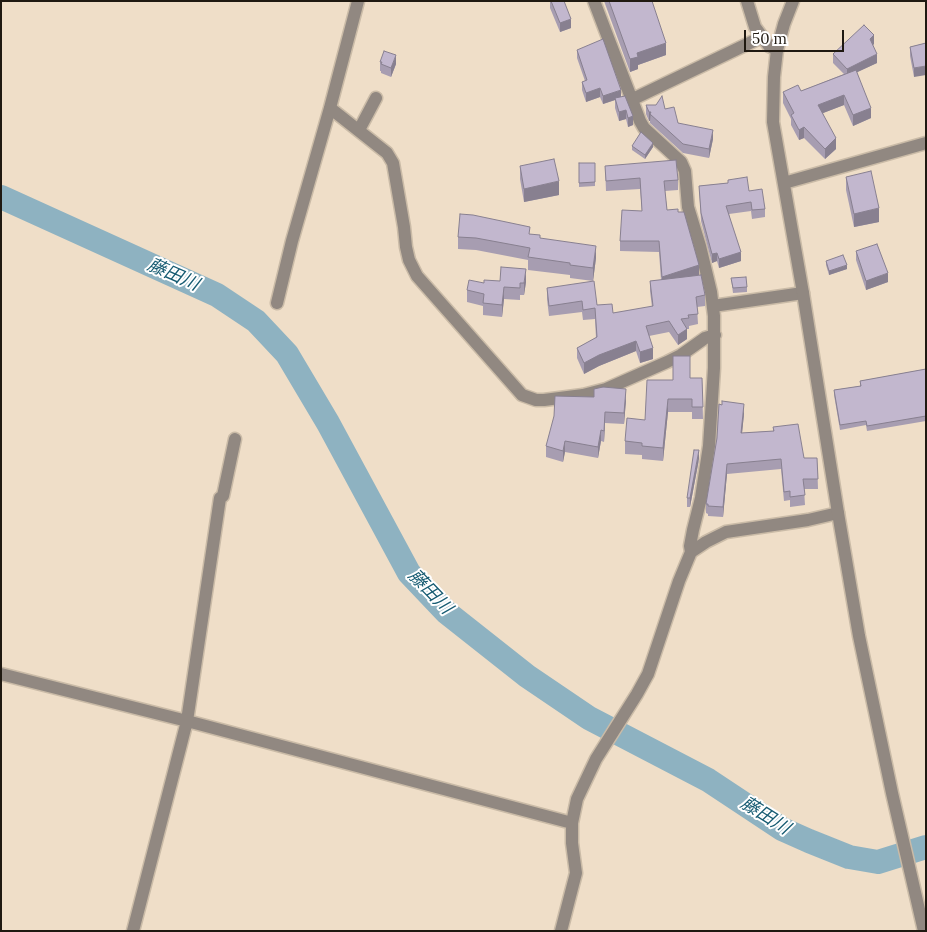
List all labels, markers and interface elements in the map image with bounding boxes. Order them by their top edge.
scale bar [747,20,847,52]
text: 50 m [752,29,787,48]
water label: 藤田川 [144,254,202,296]
water label: 藤田川 [403,565,457,619]
water label: 藤田川 [736,793,794,839]

